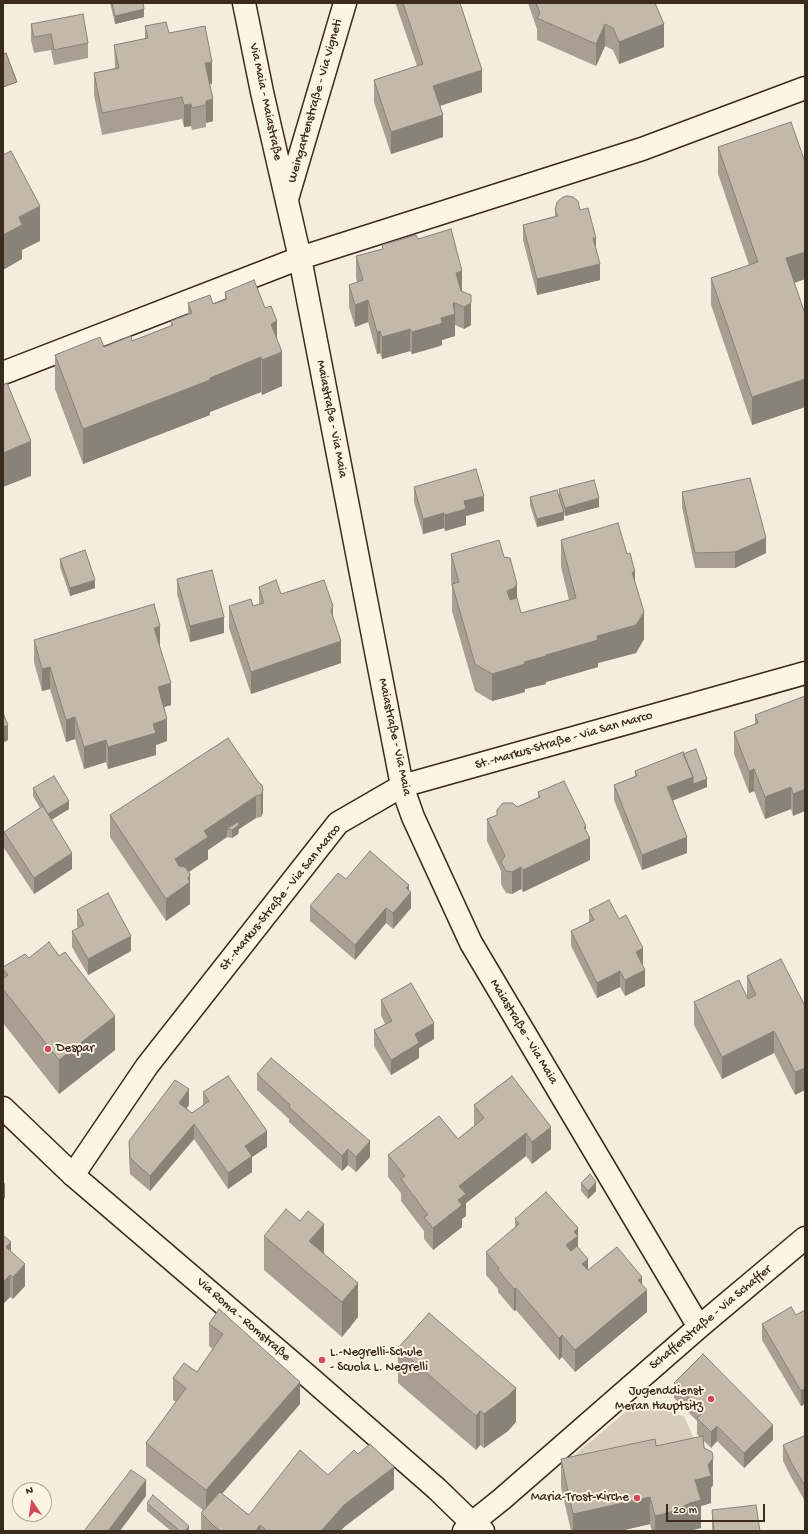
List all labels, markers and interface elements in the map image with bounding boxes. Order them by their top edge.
street label: Weingartenstraße - Via Vigneti [285,17,347,185]
street label: Via Maia - Maiastraße [245,42,285,162]
street label: Maiastraße - Via Maia [312,359,350,479]
street label: Maiastraße - Via Maia [374,677,414,797]
street label: St.-Markus-Straße - Via San Marco [473,708,655,774]
street label: St.-Markus-Straße - Via San Marco [217,822,345,974]
street label: Maiastraße - Via Maia [486,977,560,1087]
place label: Despar [56,1041,94,1057]
marker: Despar [43,1044,53,1054]
street label: Schafferstraße - Via Schaffer [647,1262,775,1374]
street label: Via Roma - Romstraße [193,1275,293,1365]
place label: L.-Negrelli-Schule - Scuola L. Negrelli [330,1345,428,1376]
marker: L.-Negrelli-Schule - Scuola L. Negrelli [317,1355,327,1365]
place label: Jugenddienst Meran Hauptsitz [615,1384,703,1415]
marker: Jugenddienst Meran Hauptsitz [706,1394,716,1404]
north arrow [12,1482,52,1522]
text: N [25,1485,34,1498]
place label: Maria-Trost-Kirche [531,1490,629,1506]
marker: Maria-Trost-Kirche [632,1493,642,1503]
scale bar [668,1496,767,1522]
text: 20 m [673,1504,697,1518]

